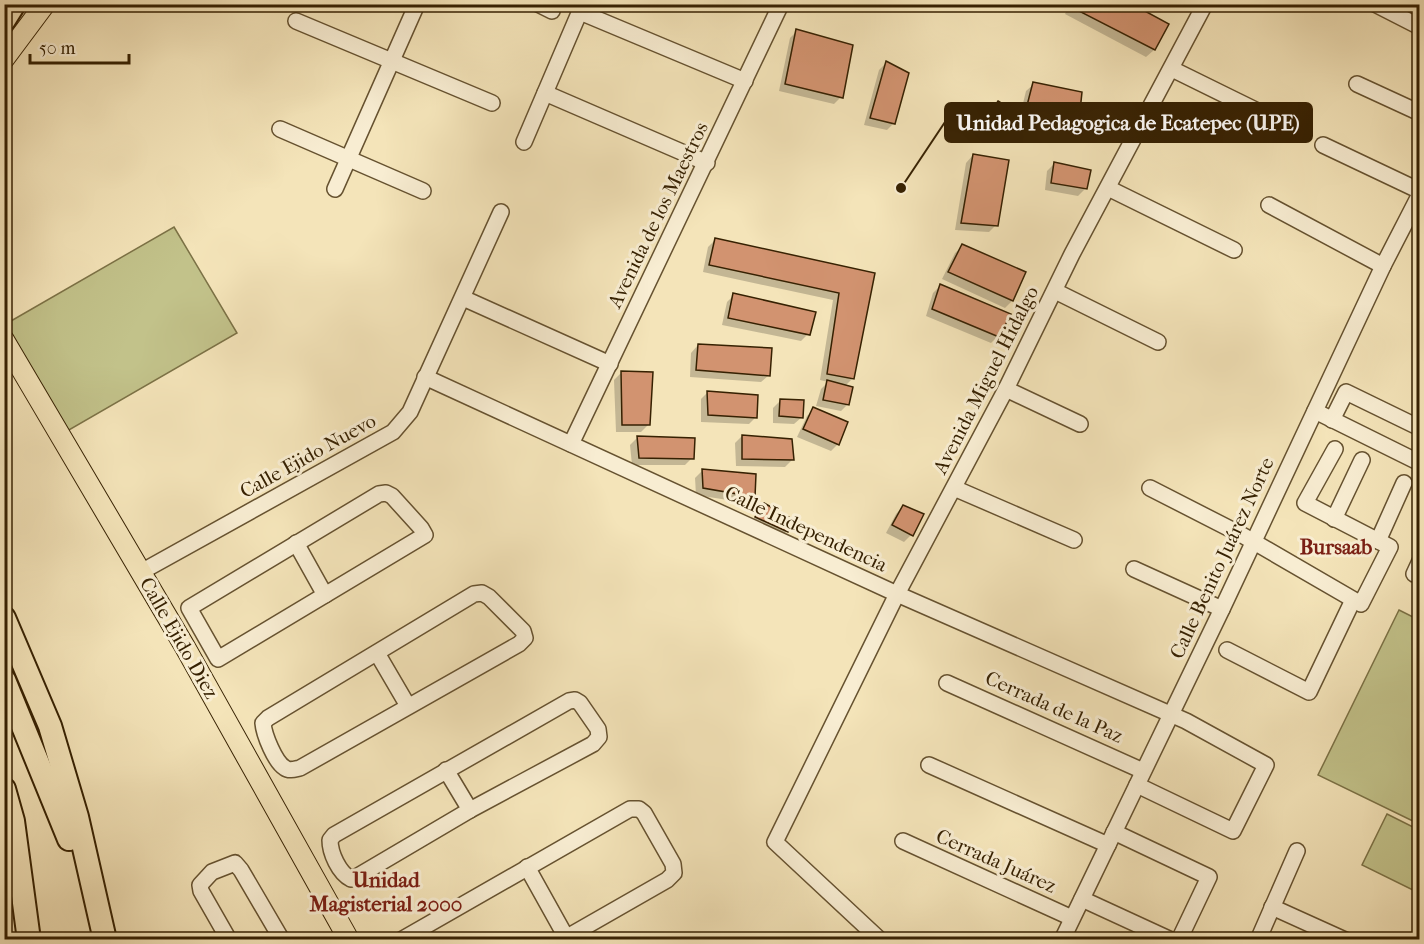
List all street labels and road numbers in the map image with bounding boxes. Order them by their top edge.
street label: Avenida de los Maestros [603,118,713,313]
street label: Avenida Miguel Hidalgo [928,282,1043,479]
street label: Calle Ejido Nuevo [236,409,380,503]
street label: Calle Benito Juárez Norte [1165,454,1279,662]
street label: Calle Independencia [721,481,891,577]
street label: Calle Ejido Diez [135,573,223,703]
street label: Cerrada de la Paz [982,666,1126,748]
street label: Cerrada Juárez [932,824,1060,898]

